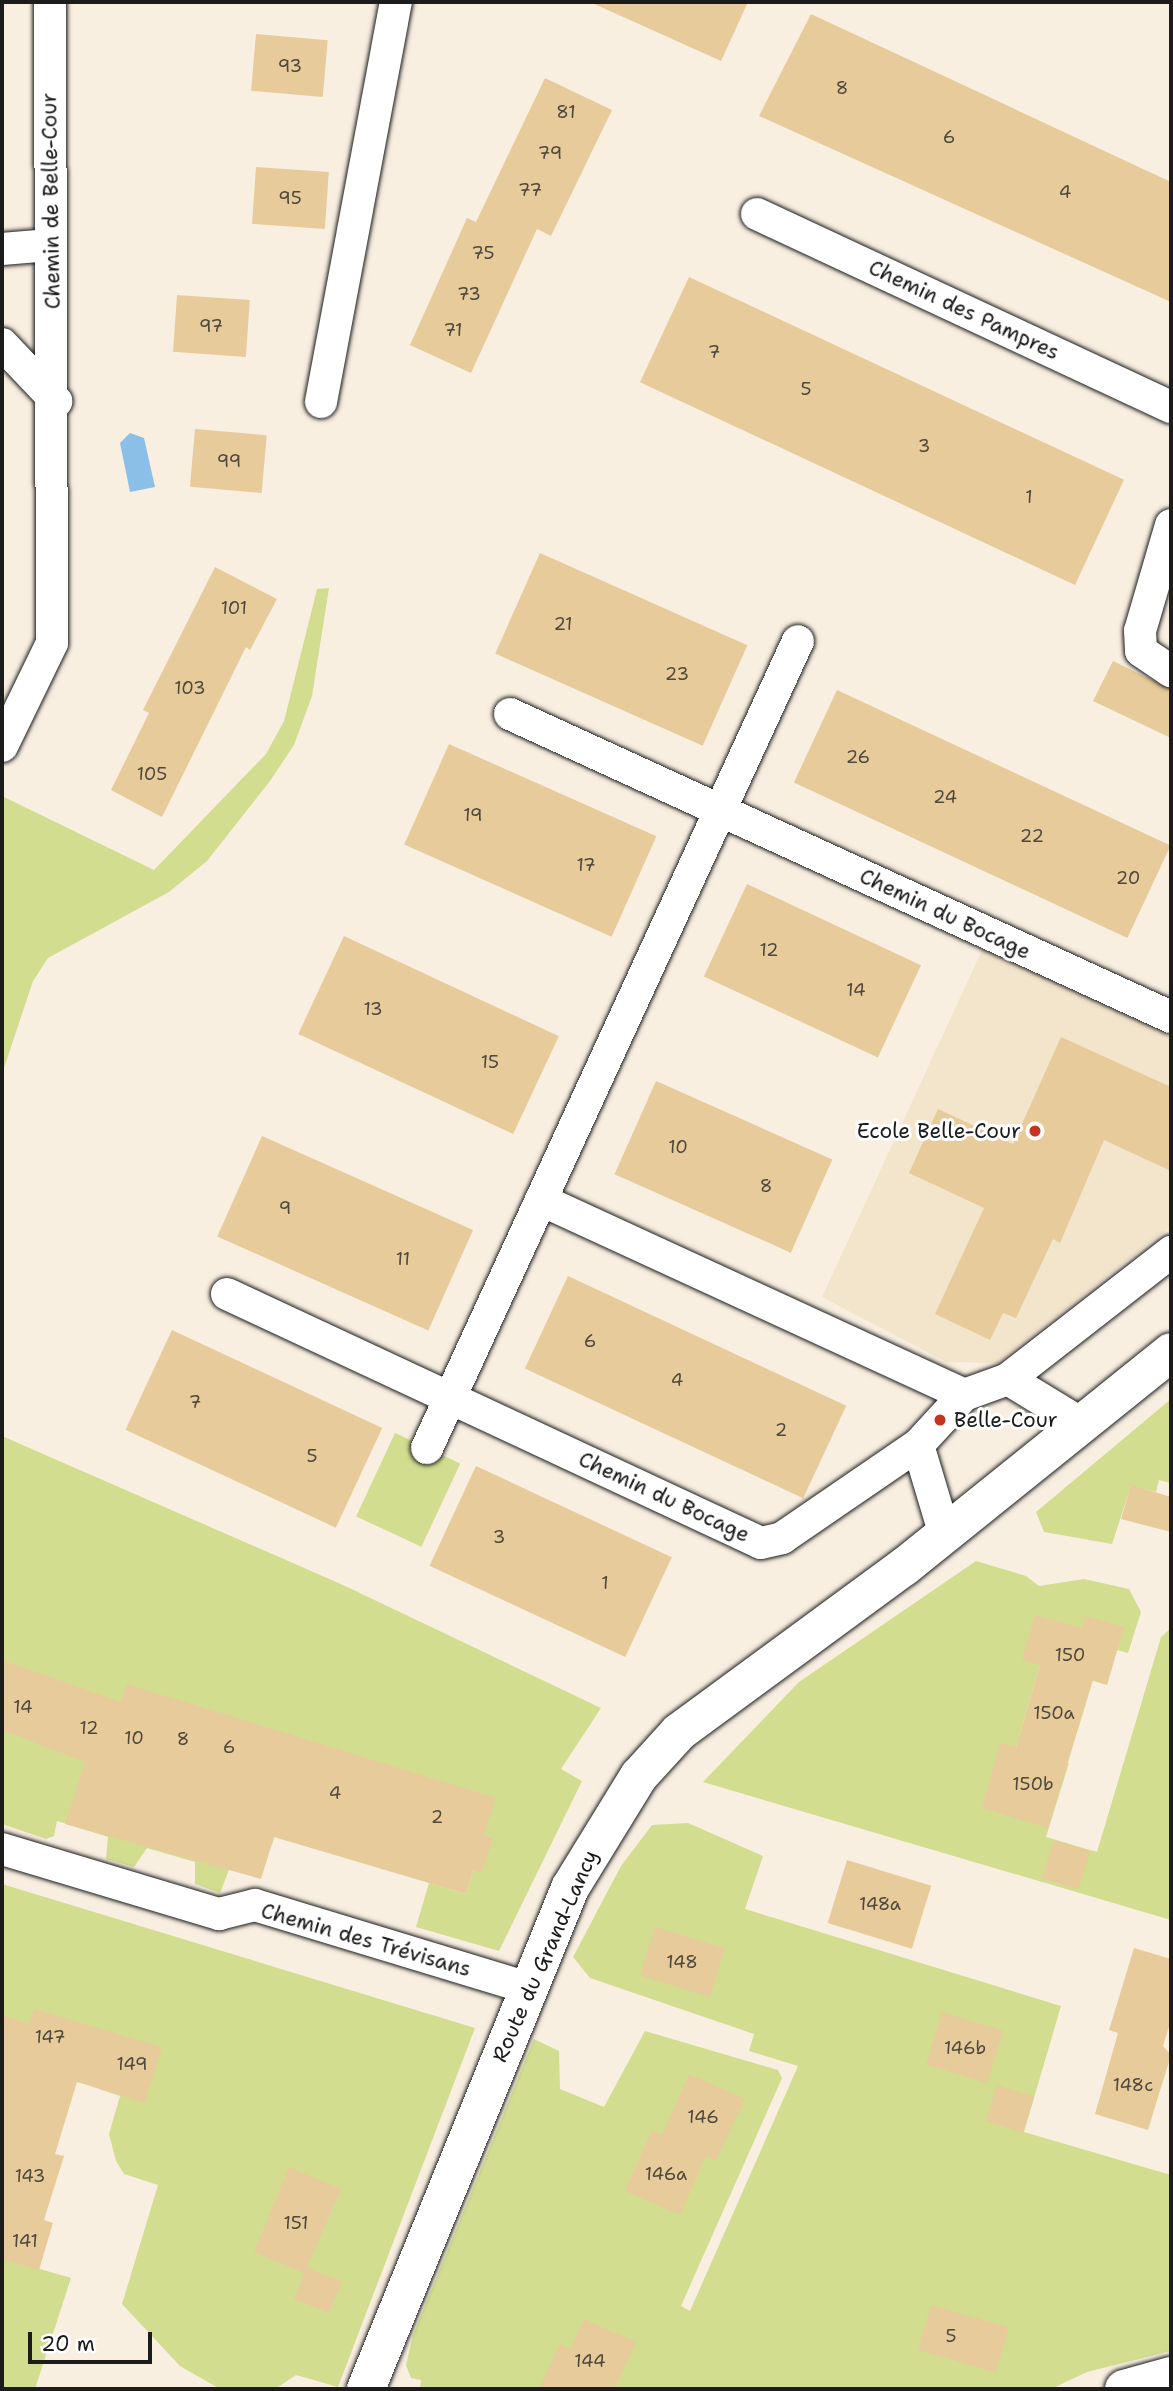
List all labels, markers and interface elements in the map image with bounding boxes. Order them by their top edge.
house number: 93 [278,55,302,77]
house number: 8 [836,77,848,99]
street label: Chemin de Belle-Cour [37,93,65,309]
house number: 81 [556,101,576,123]
house number: 6 [943,126,955,148]
house number: 79 [538,142,562,164]
house number: 77 [518,179,542,201]
house number: 4 [1059,181,1071,203]
house number: 95 [278,187,302,209]
house number: 75 [472,242,494,264]
street label: Chemin des Pampres [865,255,1063,365]
house number: 73 [457,283,481,305]
house number: 97 [199,315,223,337]
house number: 71 [443,319,463,341]
house number: 7 [708,341,720,363]
house number: 5 [800,378,812,400]
house number: 3 [918,435,930,457]
house number: 99 [217,450,241,472]
house number: 1 [1025,486,1033,508]
house number: 101 [221,597,247,619]
house number: 21 [553,613,573,635]
house number: 23 [665,663,689,685]
house number: 103 [174,677,206,699]
house number: 26 [846,746,870,768]
house number: 105 [137,763,167,785]
house number: 24 [933,786,957,808]
house number: 19 [463,804,483,826]
house number: 22 [1020,825,1044,847]
house number: 17 [576,854,596,876]
street label: Chemin du Bocage [856,863,1034,965]
house number: 20 [1116,867,1140,889]
house number: 12 [759,939,779,961]
house number: 14 [846,979,866,1001]
house number: 13 [363,998,383,1020]
house number: 15 [481,1051,499,1073]
place label: Ecole Belle-Cour [857,1118,1021,1144]
marker: Ecole Belle-Cour [1027,1123,1043,1139]
house number: 10 [668,1136,688,1158]
house number: 8 [760,1175,772,1197]
house number: 9 [279,1197,291,1219]
house number: 11 [396,1248,410,1270]
house number: 6 [584,1330,596,1352]
house number: 4 [671,1369,683,1391]
house number: 7 [189,1391,201,1413]
place label: Belle-Cour [954,1407,1058,1433]
marker: Belle-Cour [932,1412,948,1428]
house number: 2 [775,1419,787,1441]
house number: 5 [306,1445,318,1467]
street label: Chemin du Bocage [575,1446,753,1548]
house number: 3 [493,1526,505,1548]
house number: 1 [601,1572,609,1594]
house number: 150 [1055,1644,1085,1666]
house number: 14 [13,1696,33,1718]
house number: 150a [1033,1702,1075,1724]
house number: 12 [79,1717,99,1739]
house number: 10 [124,1727,144,1749]
house number: 8 [177,1728,189,1750]
house number: 6 [223,1736,235,1758]
house number: 150b [1012,1773,1054,1795]
house number: 4 [329,1782,341,1804]
house number: 2 [431,1806,443,1828]
street label: Route du Grand-Lancy [487,1846,603,2066]
house number: 148a [859,1893,901,1915]
street label: Chemin des Trévisans [258,1898,474,1982]
house number: 148 [666,1951,698,1973]
house number: 147 [35,2026,65,2048]
house number: 146b [944,2037,986,2059]
house number: 149 [116,2053,148,2075]
house number: 148c [1113,2074,1153,2096]
house number: 146 [687,2106,719,2128]
house number: 146a [645,2163,687,2185]
house number: 143 [15,2165,45,2187]
house number: 151 [283,2212,309,2234]
house number: 141 [12,2230,38,2252]
scale bar [32,2318,156,2362]
house number: 5 [945,2325,957,2347]
text: 20 m [41,2330,95,2358]
house number: 144 [574,2350,606,2372]

